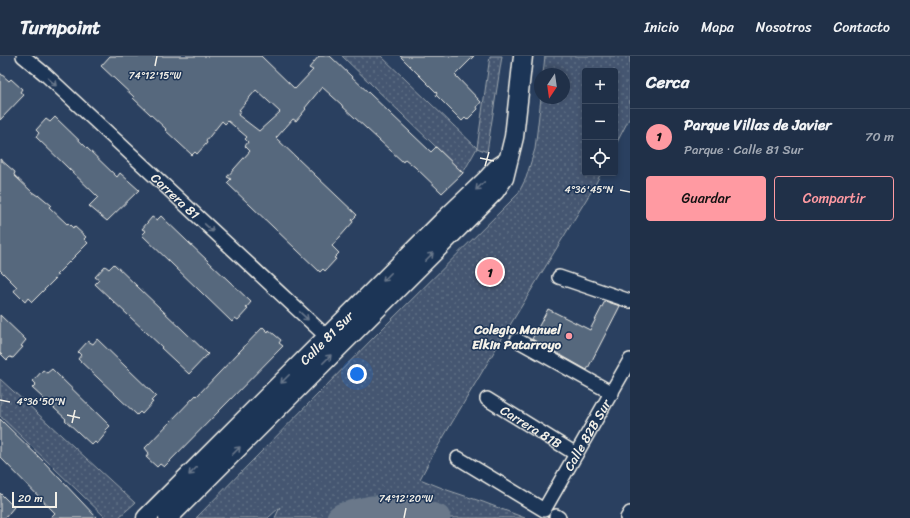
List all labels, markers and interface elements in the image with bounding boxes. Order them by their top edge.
text: Turnpoint [20,11,101,44]
text: Inicio [644,15,679,40]
text: Mapa [701,15,734,40]
text: Nosotros [756,15,811,40]
text: Contacto [833,15,890,40]
text: 74°12'15"W [129,67,181,85]
text: Cerca [646,67,689,97]
north arrow [534,68,570,104]
map controls [582,68,618,176]
button: + [582,68,618,104]
one-way arrow [47,77,57,86]
button: − [582,104,618,140]
text: Parque Villas de Javier [684,112,831,138]
text: 1 [656,125,662,148]
text: 70 m [865,125,894,148]
text: Parque · Calle 81 Sur [684,138,803,161]
button: locate [582,140,618,176]
street label: Carrera 81 [145,167,206,226]
button: Guardar [646,176,766,221]
button: Compartir [774,176,894,221]
one-way arrow [475,181,485,191]
text: 4°36'45"N [565,181,613,199]
one-way arrow [204,223,214,232]
one-way arrow [424,252,434,262]
pin: 1 [477,257,503,287]
one-way arrow [382,272,392,282]
street label: Calle 81 Sur [294,305,360,371]
one-way arrow [299,312,309,321]
place label: Colegio Manuel Elkin Patarroyo [472,318,562,356]
marker: Colegio Manuel Elkin Patarroyo [564,331,574,341]
one-way arrow [323,354,332,364]
your location [347,364,367,384]
one-way arrow [280,374,290,384]
text: 4°36'50"N [17,393,66,411]
street label: Calle 82B Sur [558,394,618,475]
street label: Carrera 81B [496,399,566,455]
one-way arrow [231,446,241,456]
one-way arrow [188,466,198,476]
text: 20 m [18,489,43,508]
scale bar [12,490,57,509]
text: 74°12'20"W [379,490,433,508]

